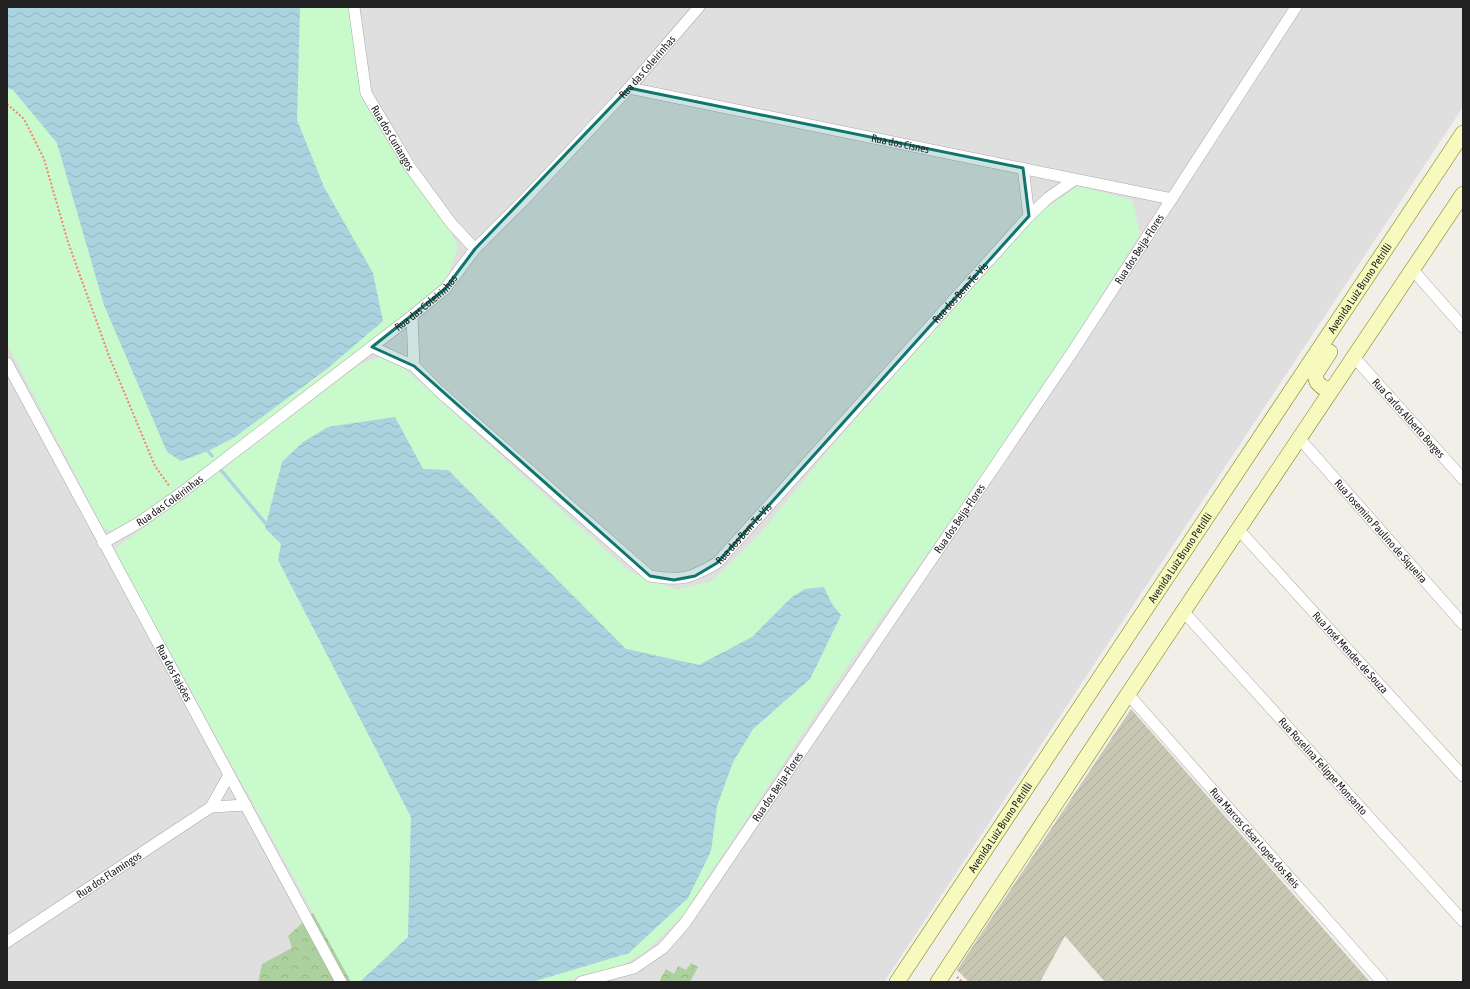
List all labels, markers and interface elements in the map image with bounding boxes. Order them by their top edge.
street label: Rua das Coleirinhas [617,33,678,101]
street label: Rua dos Curiangos [369,103,417,173]
street label: Rua dos Cisnes [870,132,931,155]
street label: Rua dos Beija-Flores [1112,212,1166,286]
street label: Avenida Luiz Bruno Petrilli [1325,241,1394,335]
street label: Rua dos Bem-Te-Vis [930,260,990,325]
street label: Rua das Coleirinhas [392,272,460,333]
street label: Rua Carlos Alberto Borges [1370,376,1447,460]
street label: Rua das Coleirinhas [134,472,205,529]
street label: Rua Josemiro Paulino de Siqueira [1332,477,1430,585]
street label: Rua dos Beija-Flores [932,482,987,555]
street label: Rua dos Bem-Te-Vis [713,501,774,566]
street label: Avenida Luiz Bruno Petrilli [1146,510,1214,605]
street label: Rua José Mendes de Souza [1310,609,1391,696]
street label: Rua dos Faisões [154,642,194,703]
street label: Rua Roselina Felippe Monsanto [1276,715,1370,817]
street label: Rua dos Beija-Flores [750,750,805,824]
street label: Avenida Luiz Bruno Petrilli [966,780,1034,875]
street label: Rua Marcos César Lopes dos Reis [1208,786,1302,891]
street label: Rua dos Flamingos [74,849,143,900]

